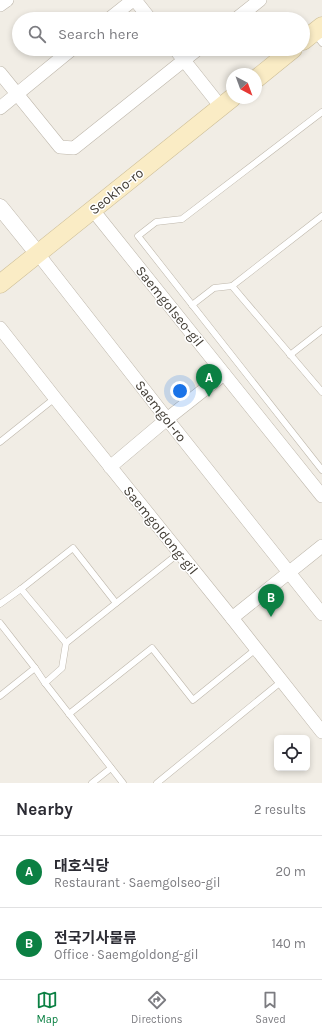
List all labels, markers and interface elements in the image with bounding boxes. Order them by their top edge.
search box [12,12,310,56]
icon: search [26,23,48,45]
text: Search here [58,25,139,43]
north arrow [226,68,262,104]
street label: Seokho-ro [86,164,147,218]
street label: Saemgolseo-gil [132,262,207,350]
pin: A [196,364,222,397]
street label: Saemgol-ro [131,377,190,446]
your location [170,381,190,401]
street label: Saemgoldong-gil [120,483,202,578]
pin: B [258,584,284,617]
map controls [274,735,310,771]
button: locate [274,735,310,771]
text: Nearby [16,799,73,819]
text: 2 results [254,802,306,817]
text: 대호식당 [54,857,109,875]
text: A [25,864,33,879]
text: 20 m [276,864,306,879]
text: Restaurant · Saemgolseo-gil [54,875,220,890]
text: 전국기사물류 [54,929,137,947]
text: B [25,936,33,951]
text: 140 m [271,936,306,951]
text: Office · Saemgoldong-gil [54,947,198,962]
tab: Map [36,989,58,1026]
tab: Directions [131,989,183,1026]
tab: Saved [255,989,286,1026]

